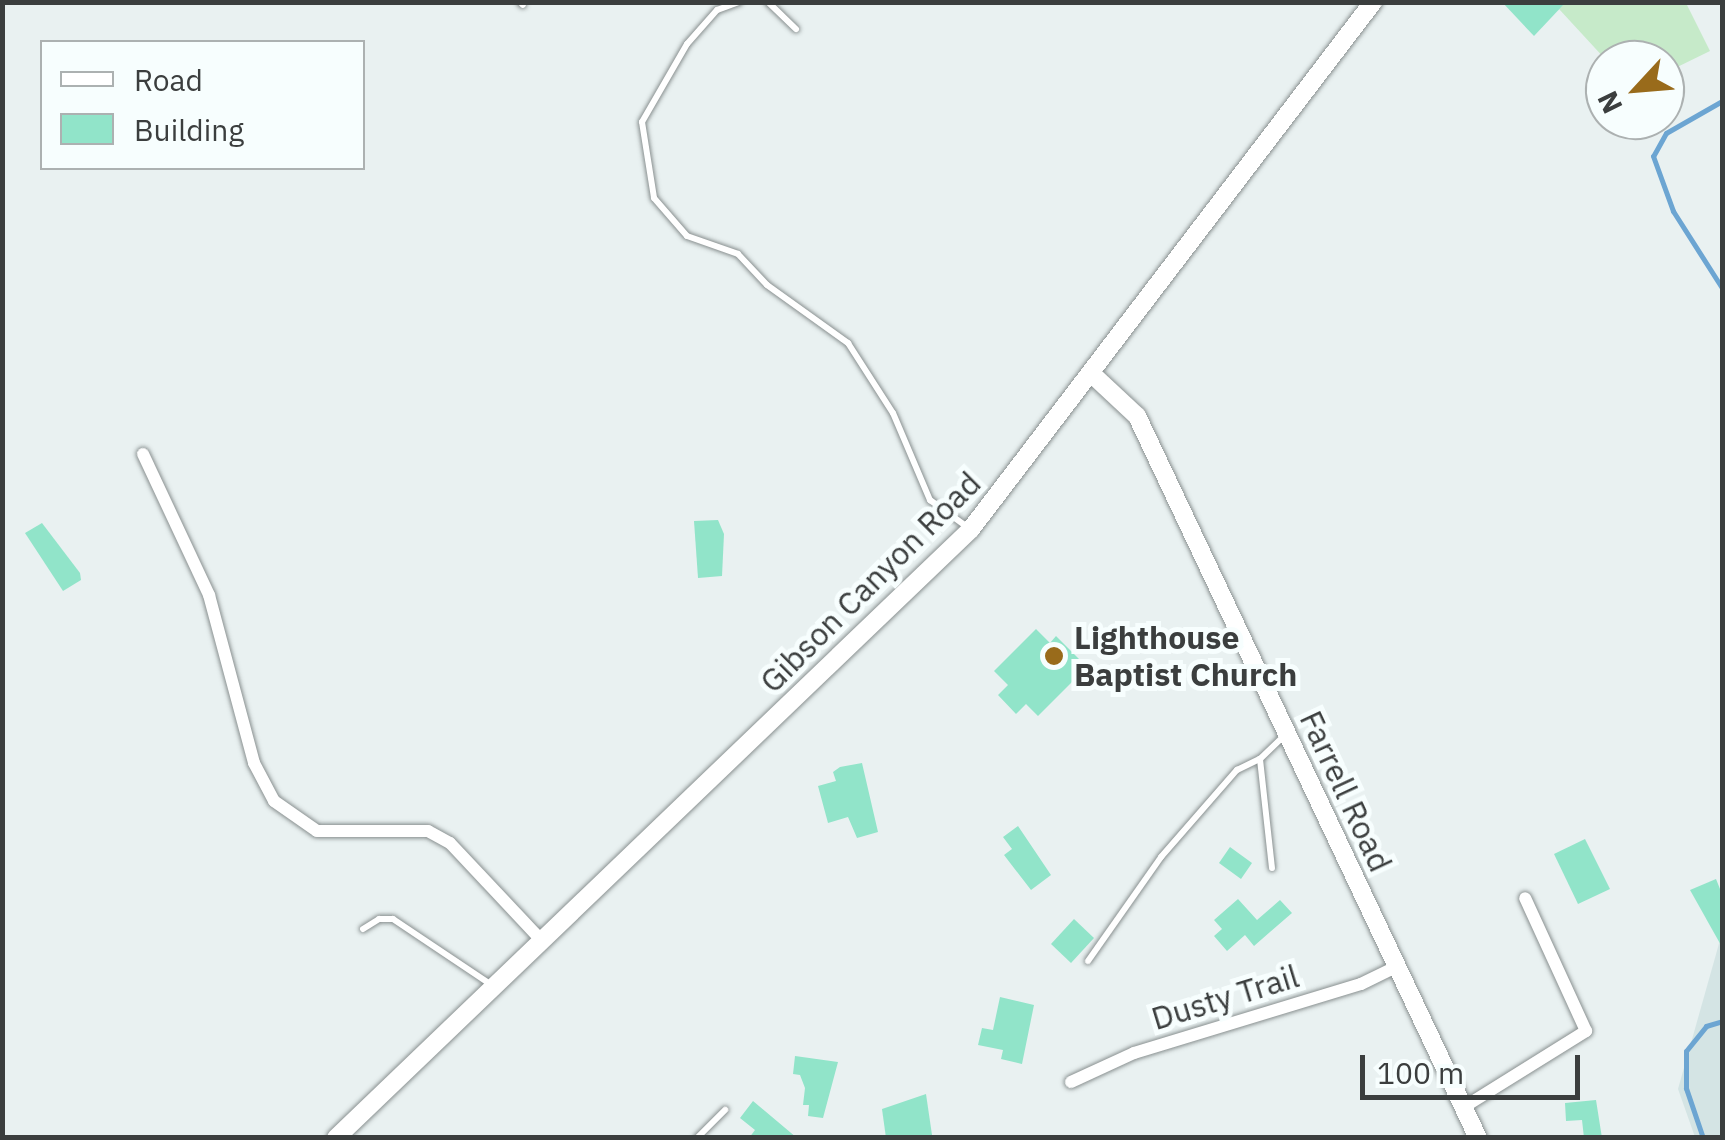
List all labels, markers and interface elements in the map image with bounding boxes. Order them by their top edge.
legend [40,40,365,170]
north arrow [1585,40,1685,140]
text: Road [134,60,203,99]
text: N [1588,85,1630,120]
text: Building [134,110,244,149]
street label: Gibson Canyon Road [752,464,988,700]
place label: Lighthouse Baptist Church [1074,619,1297,694]
marker: Lighthouse Baptist Church [1043,645,1065,667]
street label: Farrell Road [1292,705,1400,877]
street label: Dusty Trail [1147,956,1303,1038]
scale bar [1365,1035,1585,1097]
text: 100 m [1377,1053,1464,1092]

